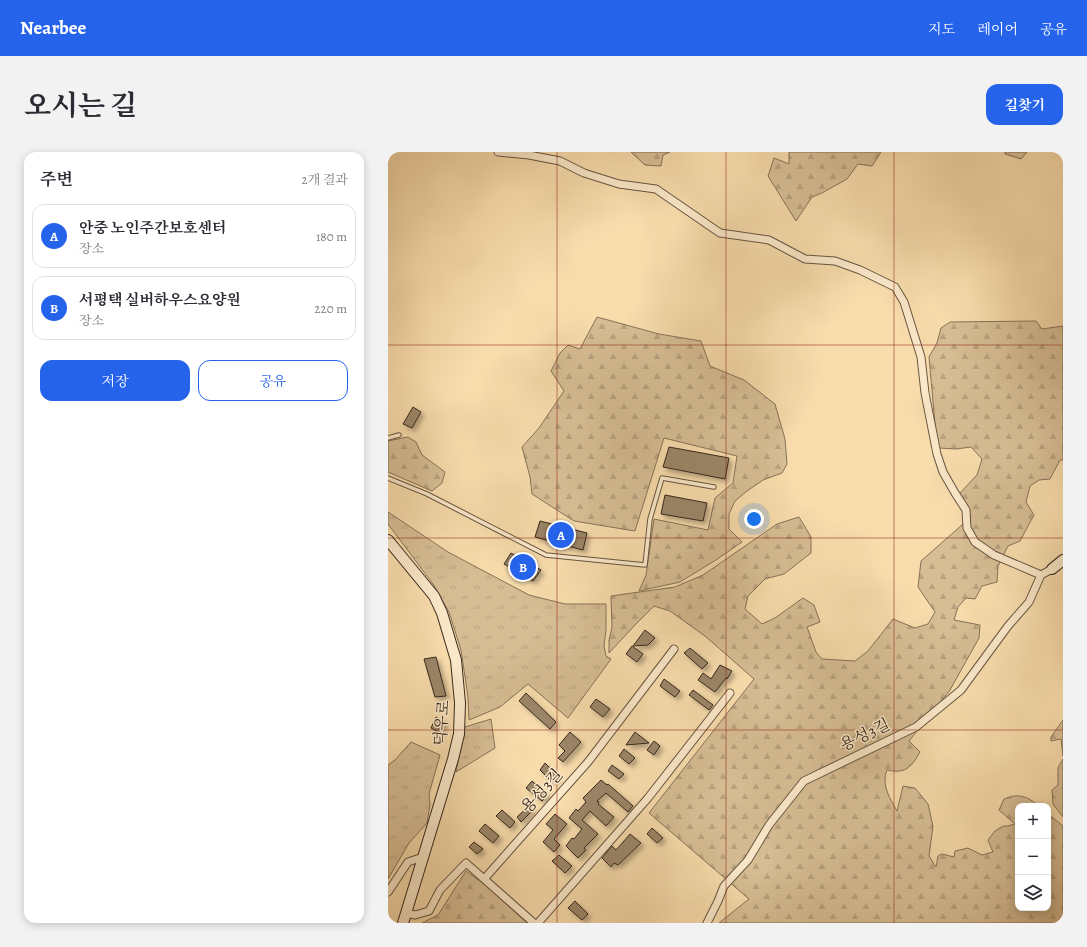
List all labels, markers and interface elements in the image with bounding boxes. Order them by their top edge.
text: Nearbee [20,15,86,41]
text: 지도 [928,20,955,39]
text: 레이어 [977,20,1018,39]
text: 공유 [1040,20,1067,39]
button: 길찾기 [986,84,1063,125]
text: 오시는 길 [24,87,137,125]
text: 주변 [40,168,73,191]
text: 2개 결과 [302,171,348,188]
text: 안중 노인주간보호센터 [79,218,227,238]
text: A [50,228,58,245]
text: 180 m [316,228,347,245]
text: 장소 [79,240,104,257]
text: 서평택 실버하우스요양원 [79,290,241,310]
text: B [50,300,58,317]
text: 220 m [314,300,347,317]
text: 장소 [79,312,104,329]
button: 저장 [40,360,190,401]
button: 공유 [198,360,348,401]
your location [744,509,764,529]
pin: A [548,520,574,550]
pin: B [510,552,536,582]
street label: 덕우로 [429,698,455,747]
street label: 용성3길 [836,713,894,757]
street label: 용성3길 [516,764,568,818]
map controls [1015,803,1051,911]
button: + [1015,803,1051,839]
button: − [1015,839,1051,875]
button: layers [1015,875,1051,911]

